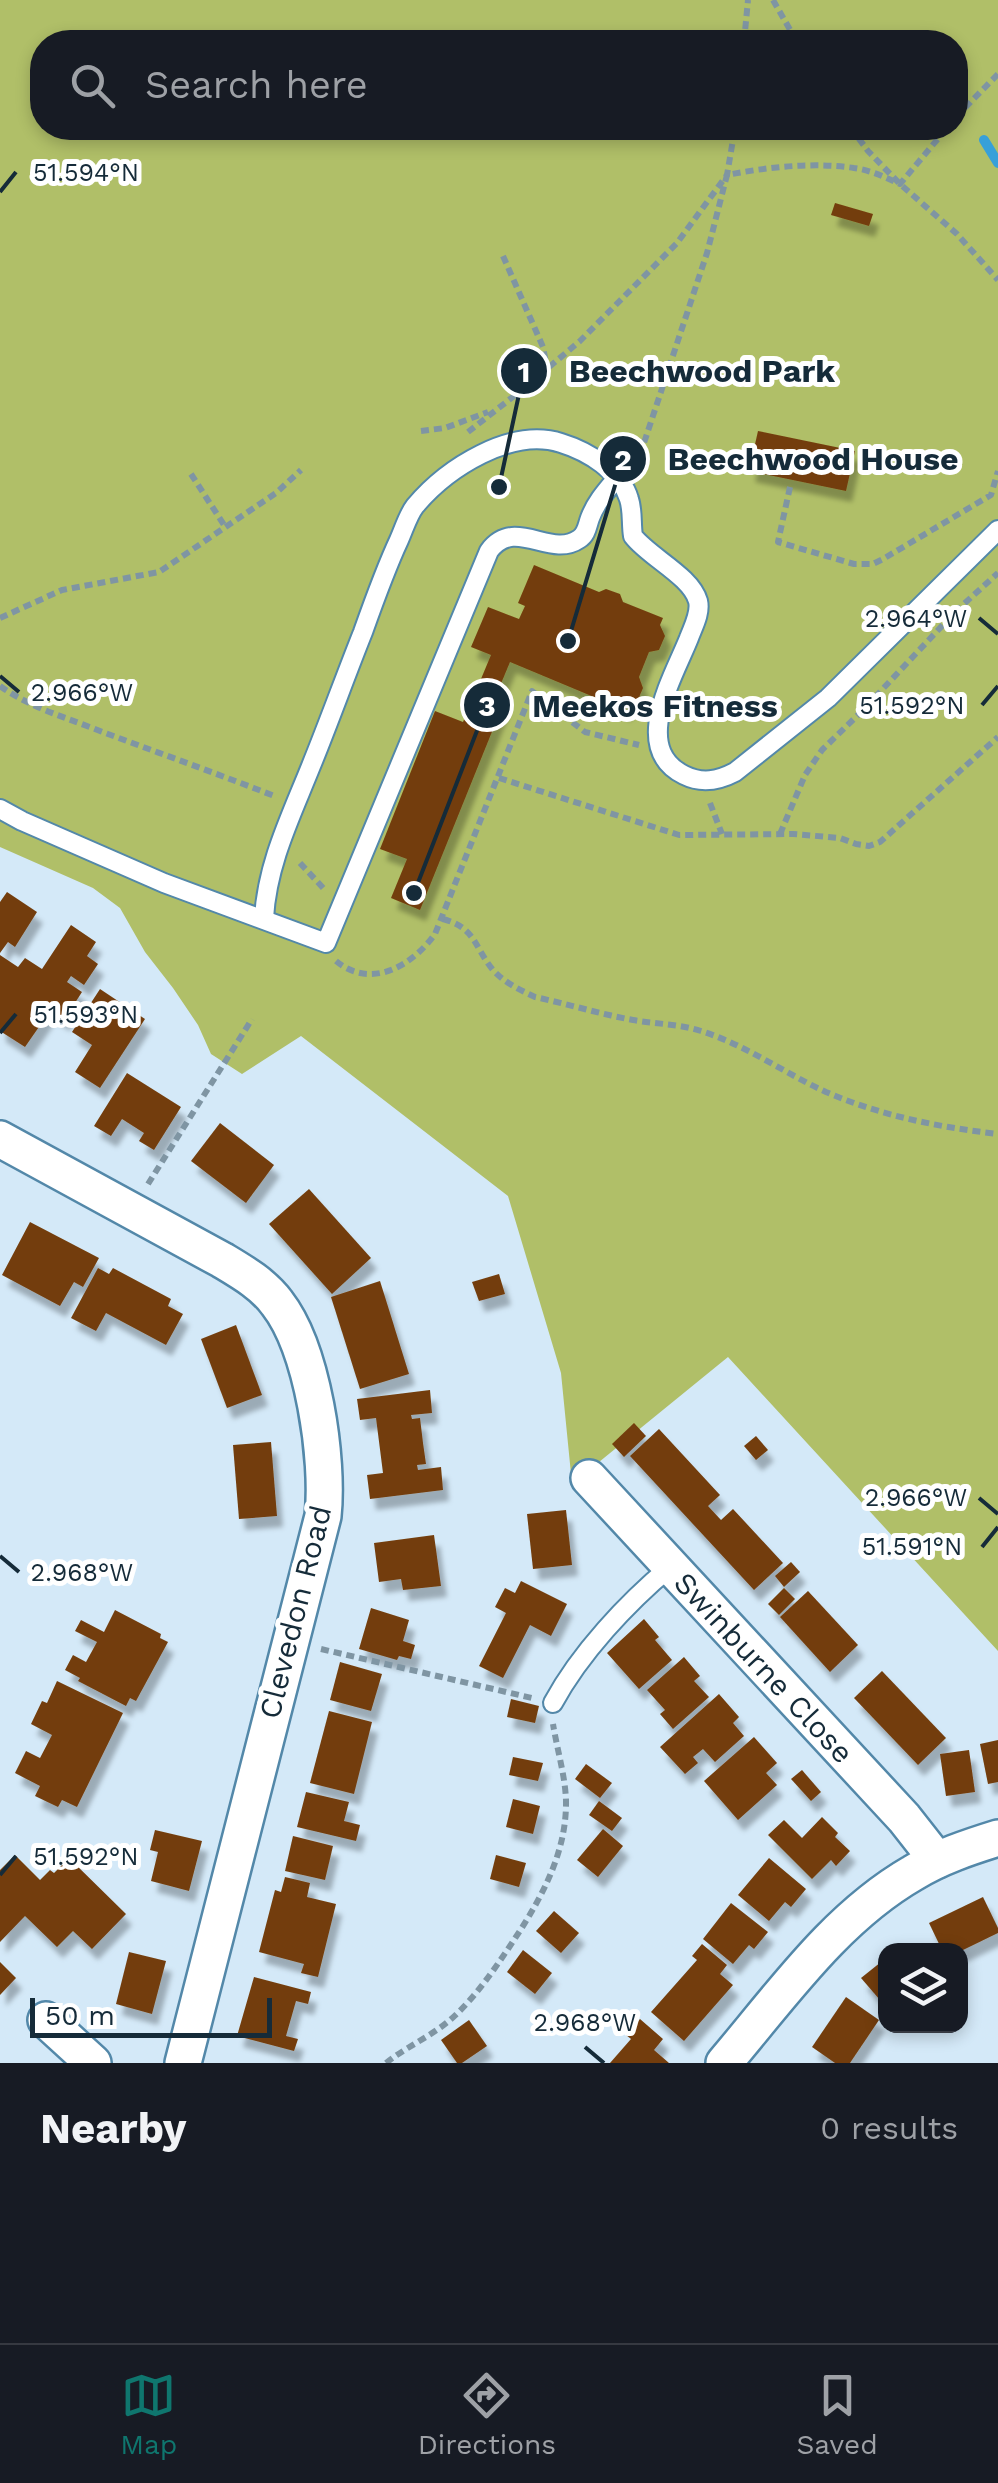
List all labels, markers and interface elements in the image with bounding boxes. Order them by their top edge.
search box [30,30,968,140]
icon: search [65,58,120,113]
text: Search here [145,63,368,107]
text: 51.594°N [33,158,139,187]
callout: Beechwood Park [499,340,856,402]
text: Beechwood Park [569,352,835,390]
text: 1 [518,354,530,389]
callout: Beechwood House [598,428,979,490]
text: Beechwood House [668,440,958,478]
text: 2 [614,442,632,477]
text: 2.964°W [865,604,967,633]
callout: Meekos Fitness [462,674,798,736]
text: 2.966°W [31,678,133,707]
text: Meekos Fitness [532,687,778,725]
text: 3 [478,688,496,723]
text: 51.592°N [859,691,965,720]
text: 51.593°N [34,1000,138,1029]
text: 2.966°W [865,1483,967,1512]
street label: Clevedon Road [252,1502,338,1722]
text: 51.591°N [862,1532,962,1561]
text: 2.968°W [31,1558,133,1587]
street label: Swinburne Close [667,1565,861,1770]
text: 51.592°N [33,1842,139,1871]
map controls [878,1943,968,2033]
button: layers [878,1943,968,2033]
scale bar [30,1993,272,2038]
text: 50 m [45,1999,115,2032]
text: 2.968°W [534,2008,636,2037]
text: Nearby [40,2104,187,2153]
text: 0 results [820,2109,958,2147]
tab: Map [120,2368,177,2461]
tab: Directions [418,2368,556,2461]
tab: Saved [796,2368,878,2461]

